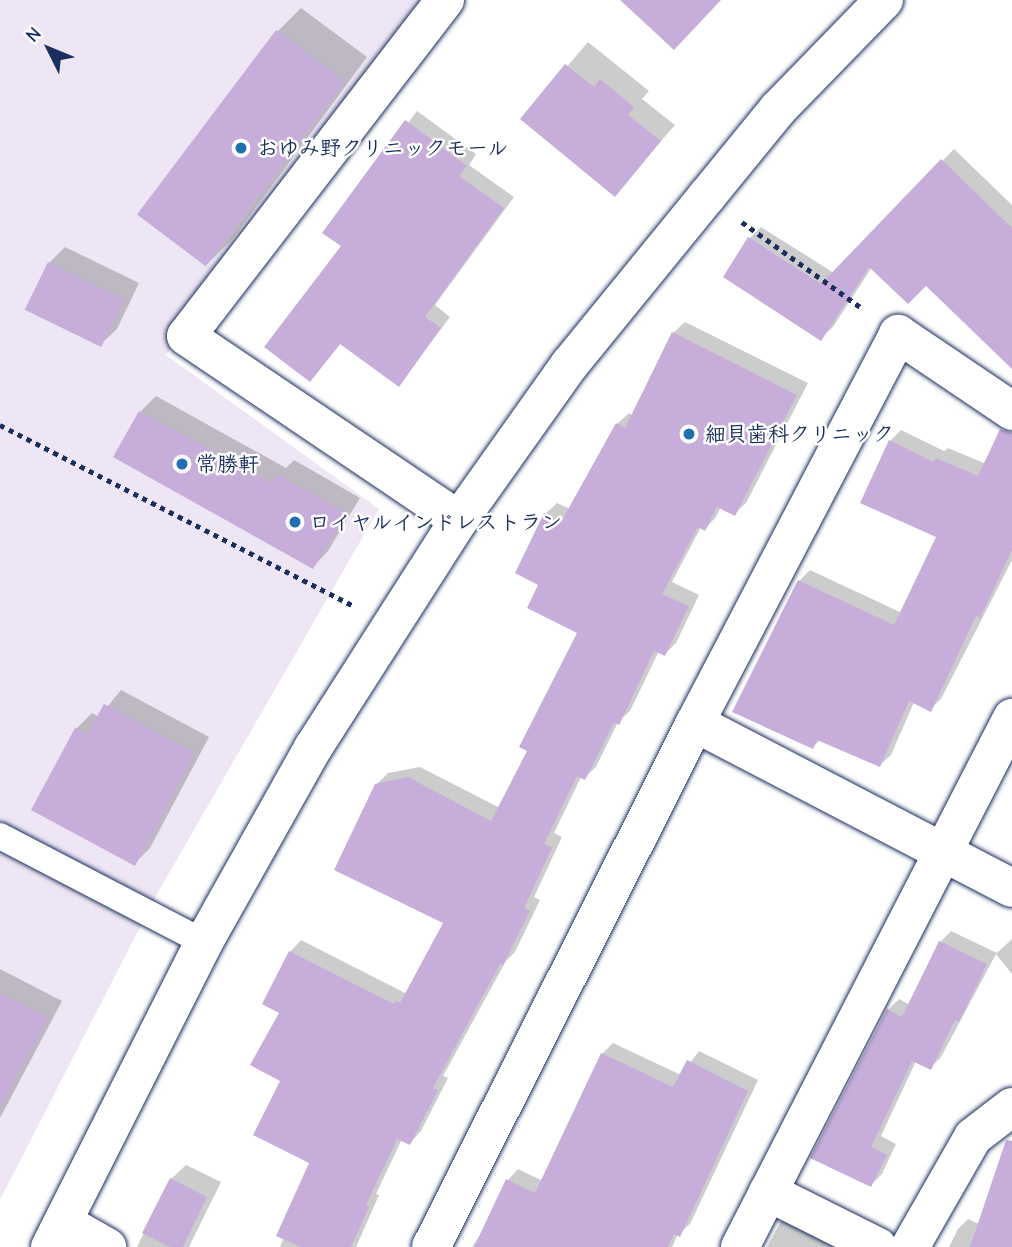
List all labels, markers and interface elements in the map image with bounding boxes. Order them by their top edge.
north arrow [14,14,84,84]
text: N [21,23,46,47]
place label: おゆみ野クリニックモール [257,135,509,161]
marker: おゆみ野クリニックモール [231,138,251,158]
place label: 細貝歯科クリニック [705,421,894,447]
marker: 細貝歯科クリニック [679,424,699,444]
place label: 常勝軒 [196,451,259,477]
marker: 常勝軒 [174,456,190,472]
place label: ロイヤルインドレストラン [309,509,561,535]
marker: ロイヤルインドレストラン [287,514,303,530]

